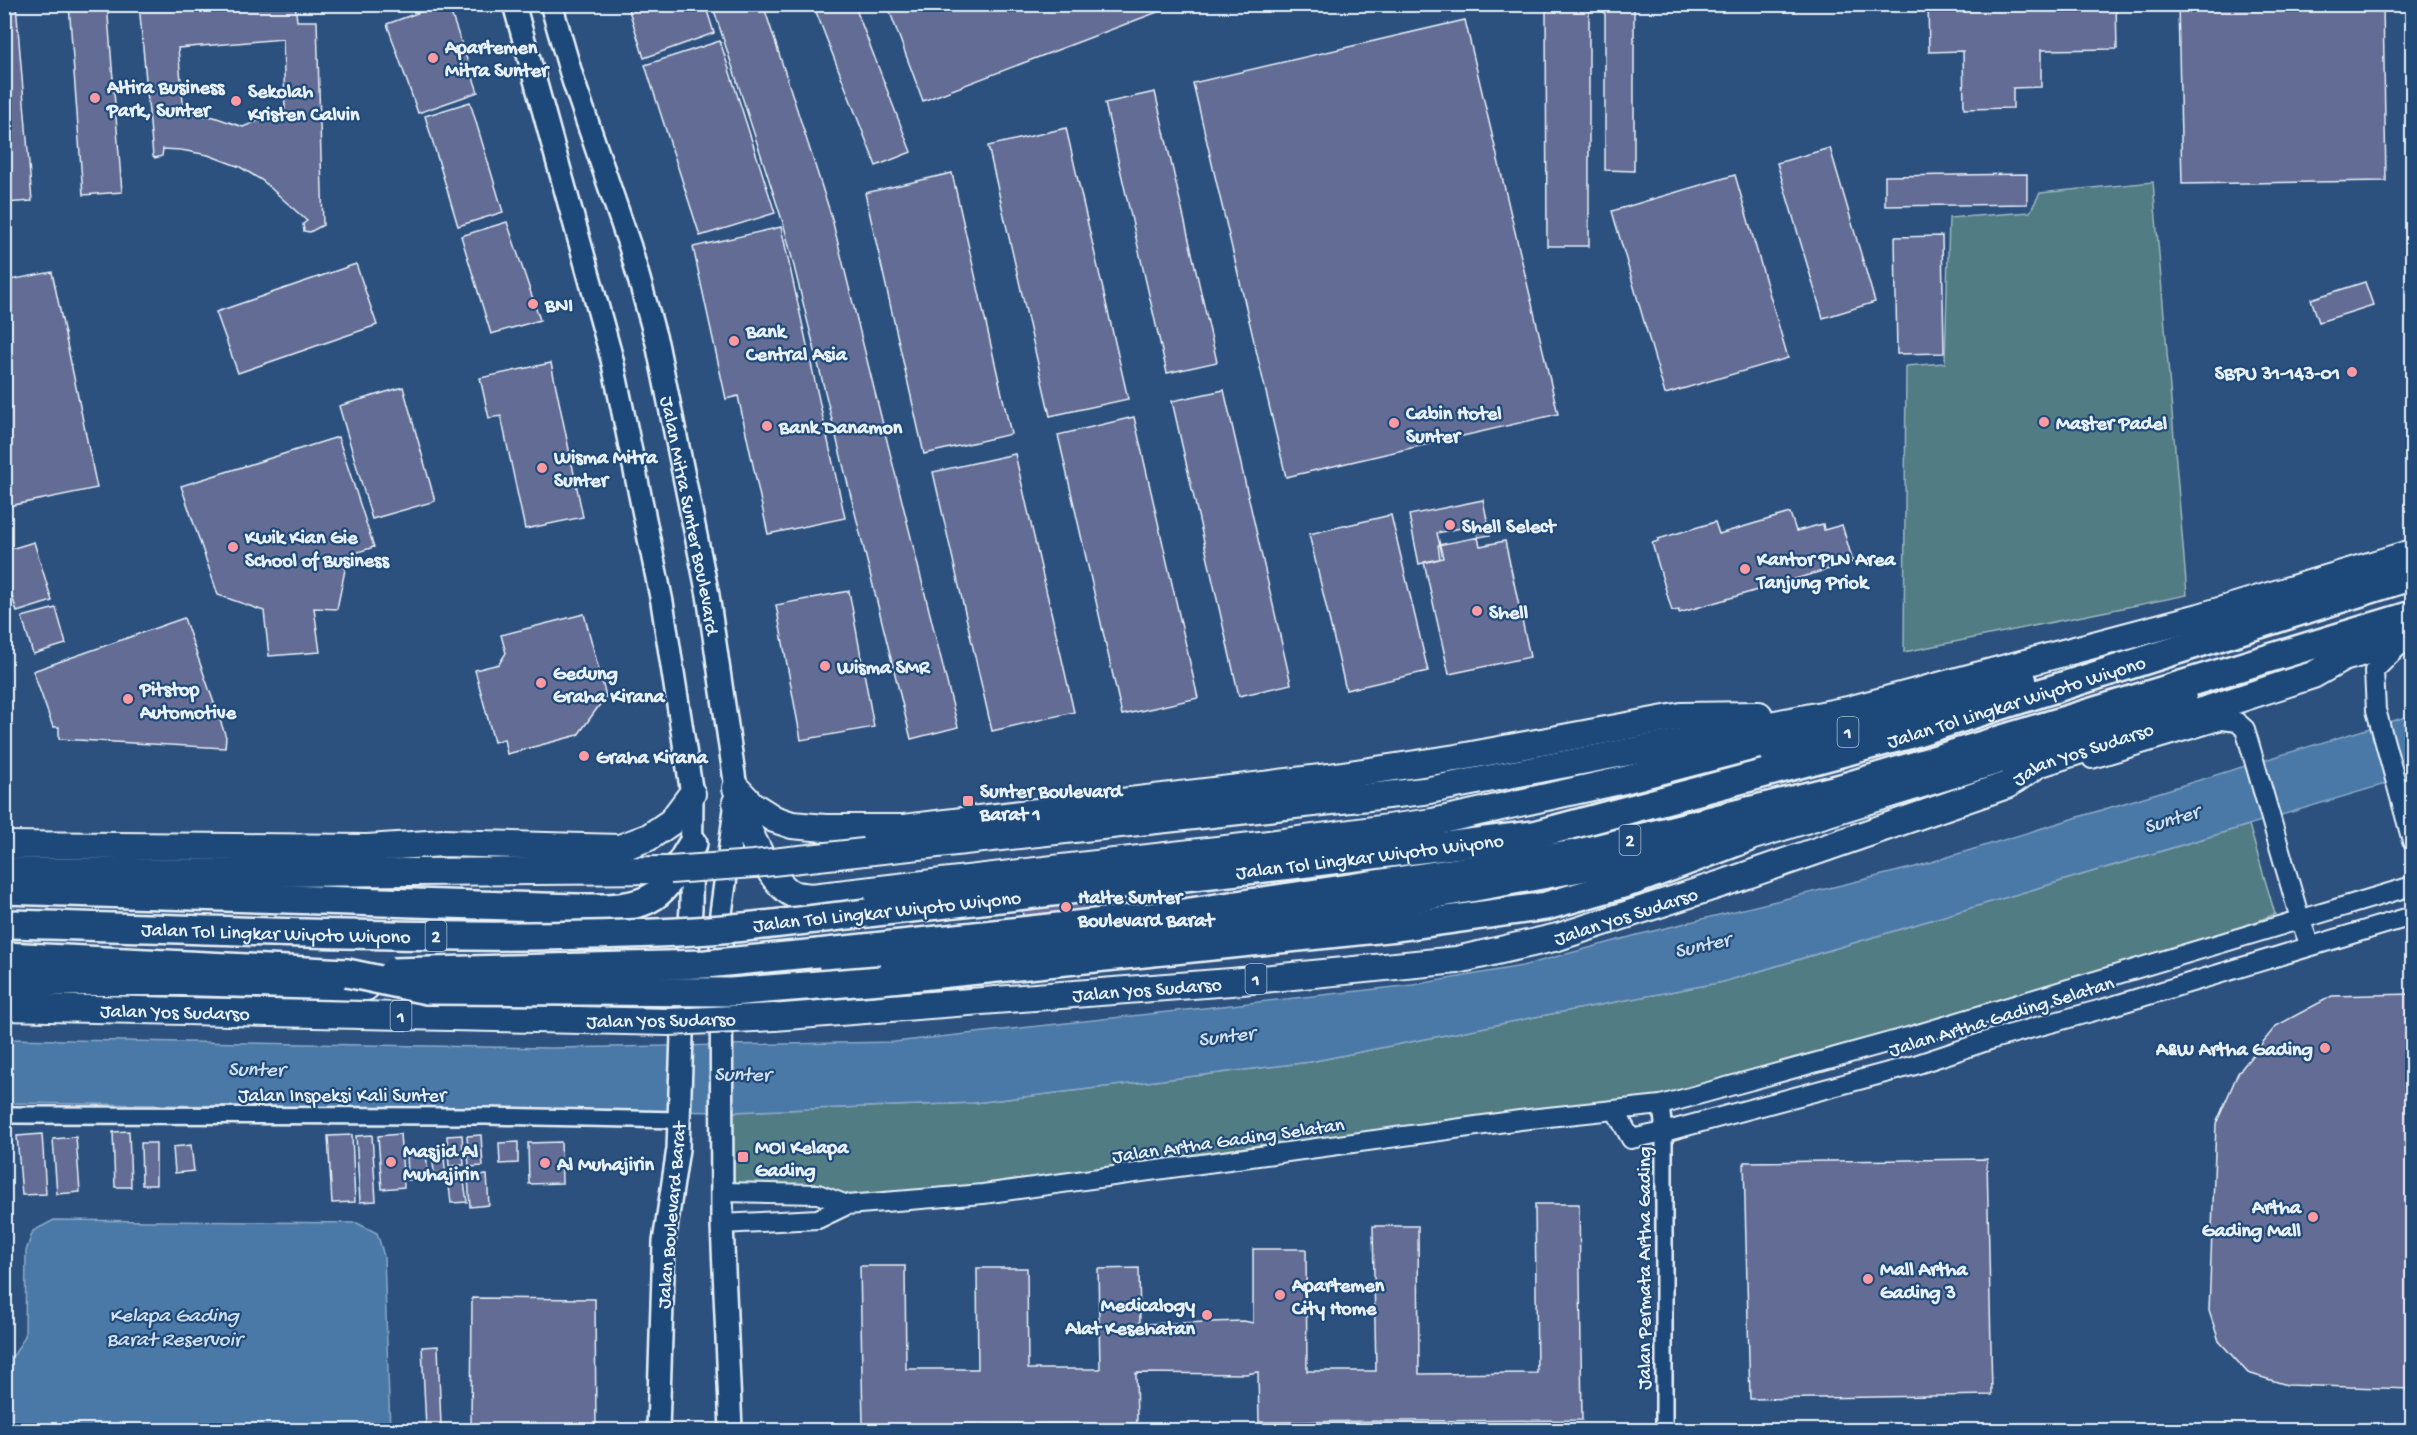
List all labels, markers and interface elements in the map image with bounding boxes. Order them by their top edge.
place label: Apartemen Mitra Sunter [444,38,550,84]
marker: Apartemen Mitra Sunter [426,51,440,65]
place label: Altira Business Park, Sunter [106,78,226,124]
place label: Sekolah Kristen Calvin [247,82,360,128]
marker: Altira Business Park, Sunter [88,91,102,105]
marker: Sekolah Kristen Calvin [229,94,243,108]
place label: BNI [544,296,573,319]
marker: BNI [526,297,540,311]
place label: Bank Central Asia [745,322,848,368]
marker: Bank Central Asia [727,334,741,348]
place label: SBPU 31-143-01 [2215,364,2340,387]
marker: SBPU 31-143-01 [2345,365,2359,379]
street label: Jalan Mitra Sunter Boulevard [653,395,722,639]
place label: Cabin Hotel Sunter [1405,404,1502,450]
place label: Master Padel [2056,414,2168,437]
marker: Master Padel [2037,415,2051,429]
marker: Cabin Hotel Sunter [1387,416,1401,430]
place label: Bank Danamon [778,418,903,441]
marker: Bank Danamon [760,419,774,433]
place label: Wisma Mitra Sunter [553,448,658,494]
marker: Wisma Mitra Sunter [535,461,549,475]
place label: Shell Select [1462,517,1557,540]
marker: Shell Select [1443,518,1457,532]
place label: Kwik Kian Gie School of Business [244,528,390,574]
marker: Kwik Kian Gie School of Business [226,540,240,554]
place label: Kantor PLN Area Tanjung Priok [1755,550,1896,596]
marker: Kantor PLN Area Tanjung Priok [1738,562,1752,576]
place label: Shell [1489,603,1529,626]
marker: Shell [1470,604,1484,618]
street label: Jalan Tol Lingkar Wiyoto Wiyono [1885,653,2149,755]
place label: Wisma SMR [836,658,931,681]
marker: Wisma SMR [818,659,832,673]
place label: Gedung Graha Kirana [553,664,665,710]
marker: Gedung Graha Kirana [534,676,548,690]
place label: Pitstop Automotive [139,680,237,726]
marker: Pitstop Automotive [121,692,135,706]
road number: 1 [1838,717,1858,747]
street label: Jalan Yos Sudarso [2009,719,2157,793]
place label: Graha Kirana [596,748,708,771]
marker: Graha Kirana [577,749,591,763]
place label: Sunter Boulevard Barat 1 [979,782,1124,828]
marker: Sunter Boulevard Barat 1 [961,794,975,808]
water label: Sunter [2141,800,2207,842]
road number: 2 [1620,825,1640,855]
street label: Jalan Tol Lingkar Wiyoto Wiyono [1235,831,1505,886]
street label: Jalan Yos Sudarso [1552,884,1701,952]
street label: Jalan Tol Lingkar Wiyoto Wiyono [752,888,1022,939]
place label: Halte Sunter Boulevard Barat [1077,888,1216,934]
marker: Halte Sunter Boulevard Barat [1059,900,1073,914]
street label: Jalan Tol Lingkar Wiyoto Wiyono [141,920,411,950]
road number: 2 [426,921,446,951]
water label: Sunter [1672,928,1738,966]
road number: 1 [1246,964,1266,994]
street label: Jalan Artha Gading Selatan [1887,973,2118,1064]
street label: Jalan Yos Sudarso [1072,975,1223,1009]
street label: Jalan Yos Sudarso [100,1001,250,1028]
road number: 1 [390,1001,412,1031]
street label: Jalan Yos Sudarso [586,1010,736,1035]
water label: Sunter [1197,1022,1260,1054]
place label: A&W Artha Gading [2155,1040,2313,1063]
marker: A&W Artha Gading [2318,1041,2332,1055]
water label: Sunter [228,1059,289,1085]
water label: Sunter [714,1064,775,1090]
street label: Jalan Inspeksi Kali Sunter [238,1086,448,1109]
street label: Jalan Artha Gading Selatan [1111,1115,1347,1170]
street label: Jalan Boulevard Barat [654,1119,693,1310]
place label: MOI Kelapa Gading [755,1138,849,1184]
place label: Masjid Al Muhajirin [403,1142,480,1188]
street label: Jalan Permata Artha Gading [1635,1146,1658,1390]
marker: MOI Kelapa Gading [736,1150,750,1164]
marker: Masjid Al Muhajirin [384,1155,398,1169]
place label: Al Muhajirin [556,1155,655,1178]
marker: Al Muhajirin [538,1156,552,1170]
place label: Artha Gading Mall [2202,1198,2302,1244]
marker: Artha Gading Mall [2306,1210,2320,1224]
place label: Mall Artha Gading 3 [1880,1260,1968,1306]
marker: Mall Artha Gading 3 [1861,1272,1875,1286]
place label: Apartemen City Home [1291,1276,1385,1322]
marker: Apartemen City Home [1273,1288,1287,1302]
place label: Medicalogy Alat Kesehatan [1064,1296,1195,1342]
water label: Kelapa Gading Barat Reservoir [106,1305,246,1354]
marker: Medicalogy Alat Kesehatan [1200,1308,1214,1322]

